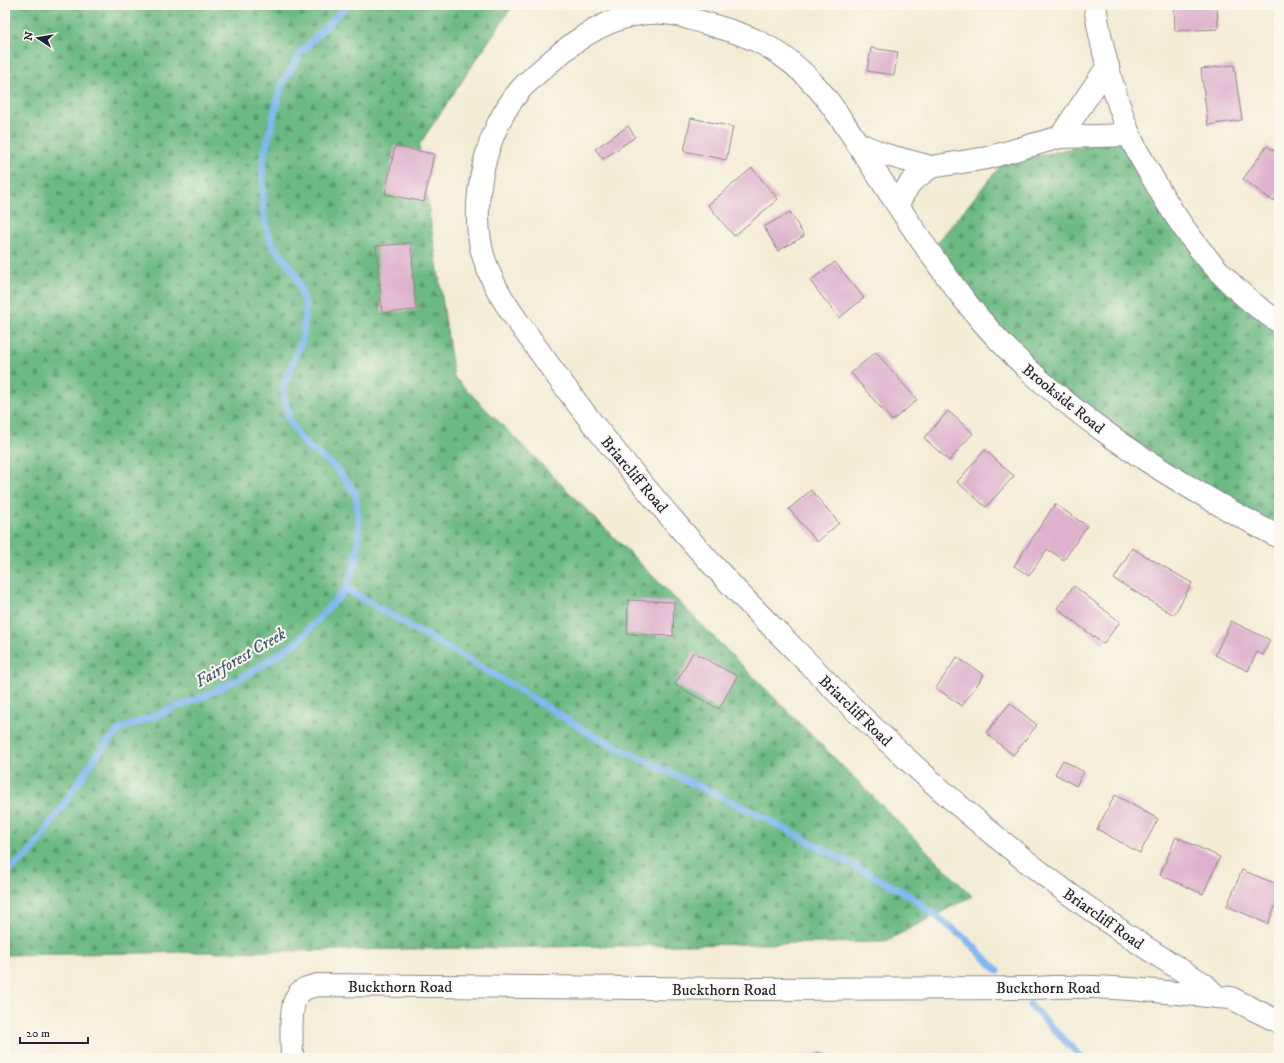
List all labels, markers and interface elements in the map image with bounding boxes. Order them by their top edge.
north arrow [18,18,58,58]
text: N [21,30,37,42]
street label: Brookside Road [1018,360,1109,438]
street label: Briarcliff Road [596,432,672,517]
water label: Fairforest Creek [191,623,291,693]
street label: Briarcliff Road [815,671,896,751]
street label: Briarcliff Road [1059,884,1148,954]
street label: Buckthorn Road [348,977,452,997]
street label: Buckthorn Road [996,978,1100,998]
street label: Buckthorn Road [672,980,776,1000]
scale bar [20,1019,88,1045]
text: 20 m [26,1026,50,1041]

